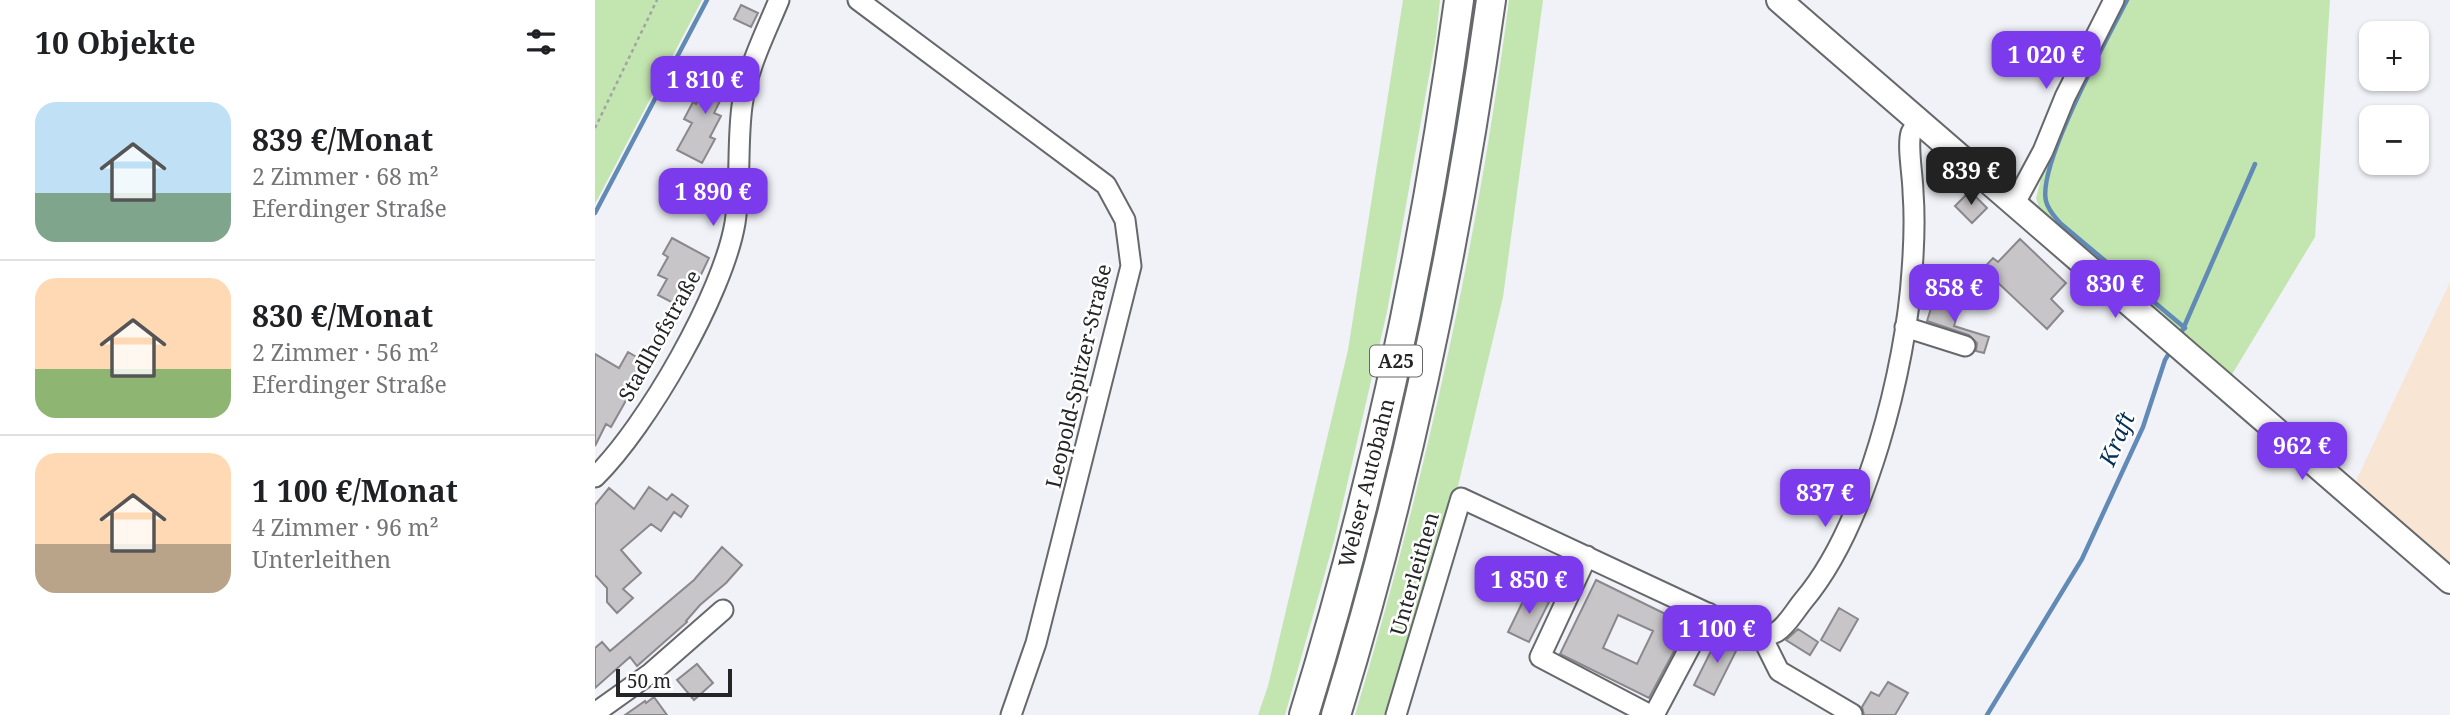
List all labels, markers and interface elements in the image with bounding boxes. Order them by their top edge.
map controls [2359,21,2429,175]
button: + [2359,21,2429,91]
text: 10 Objekte [35,22,196,63]
icon: filters [522,23,560,61]
pin: 1 020 € [1981,32,2111,91]
text: 1 020 € [2008,38,2084,70]
pin: 1 810 € [640,57,770,116]
text: 1 810 € [667,63,743,95]
button: − [2359,105,2429,175]
text: 839 €/Monat [252,119,433,160]
icon: home [91,130,175,214]
pin: 839 € [1922,148,2020,207]
text: 839 € [1942,154,2000,186]
text: 2 Zimmer · 68 m² [252,160,439,192]
pin: 1 890 € [648,168,778,228]
text: 1 890 € [675,175,751,207]
text: Eferdinger Straße [252,192,447,224]
pin: 830 € [2066,260,2164,320]
street label: Leopold-Spitzer-Straße [1039,261,1117,491]
pin: 858 € [1905,264,2003,324]
street label: Stadlhofstraße [611,265,707,406]
text: 830 € [2086,267,2144,299]
text: 858 € [1925,271,1983,303]
text: 830 €/Monat [252,295,433,336]
icon: home [91,306,175,390]
text: 2 Zimmer · 56 m² [252,336,439,368]
road number: A25 [1370,346,1422,376]
text: Eferdinger Straße [252,368,447,400]
street label: Welser Autobahn [1331,395,1401,570]
water label: Kraft [2090,406,2142,471]
pin: 962 € [2253,422,2351,482]
text: 962 € [2273,429,2331,461]
text: 1 100 €/Monat [252,470,458,511]
pin: 837 € [1776,470,1874,529]
text: 837 € [1796,476,1854,508]
icon: home [91,481,175,565]
street label: Unterleithen [1383,509,1445,639]
text: 4 Zimmer · 96 m² [252,511,439,543]
text: Unterleithen [252,543,391,575]
pin: 1 850 € [1464,556,1594,616]
text: 1 850 € [1491,563,1567,595]
pin: 1 100 € [1652,606,1782,665]
text: 1 100 € [1679,612,1755,644]
scale bar [616,666,731,698]
text: 50 m [627,668,671,694]

